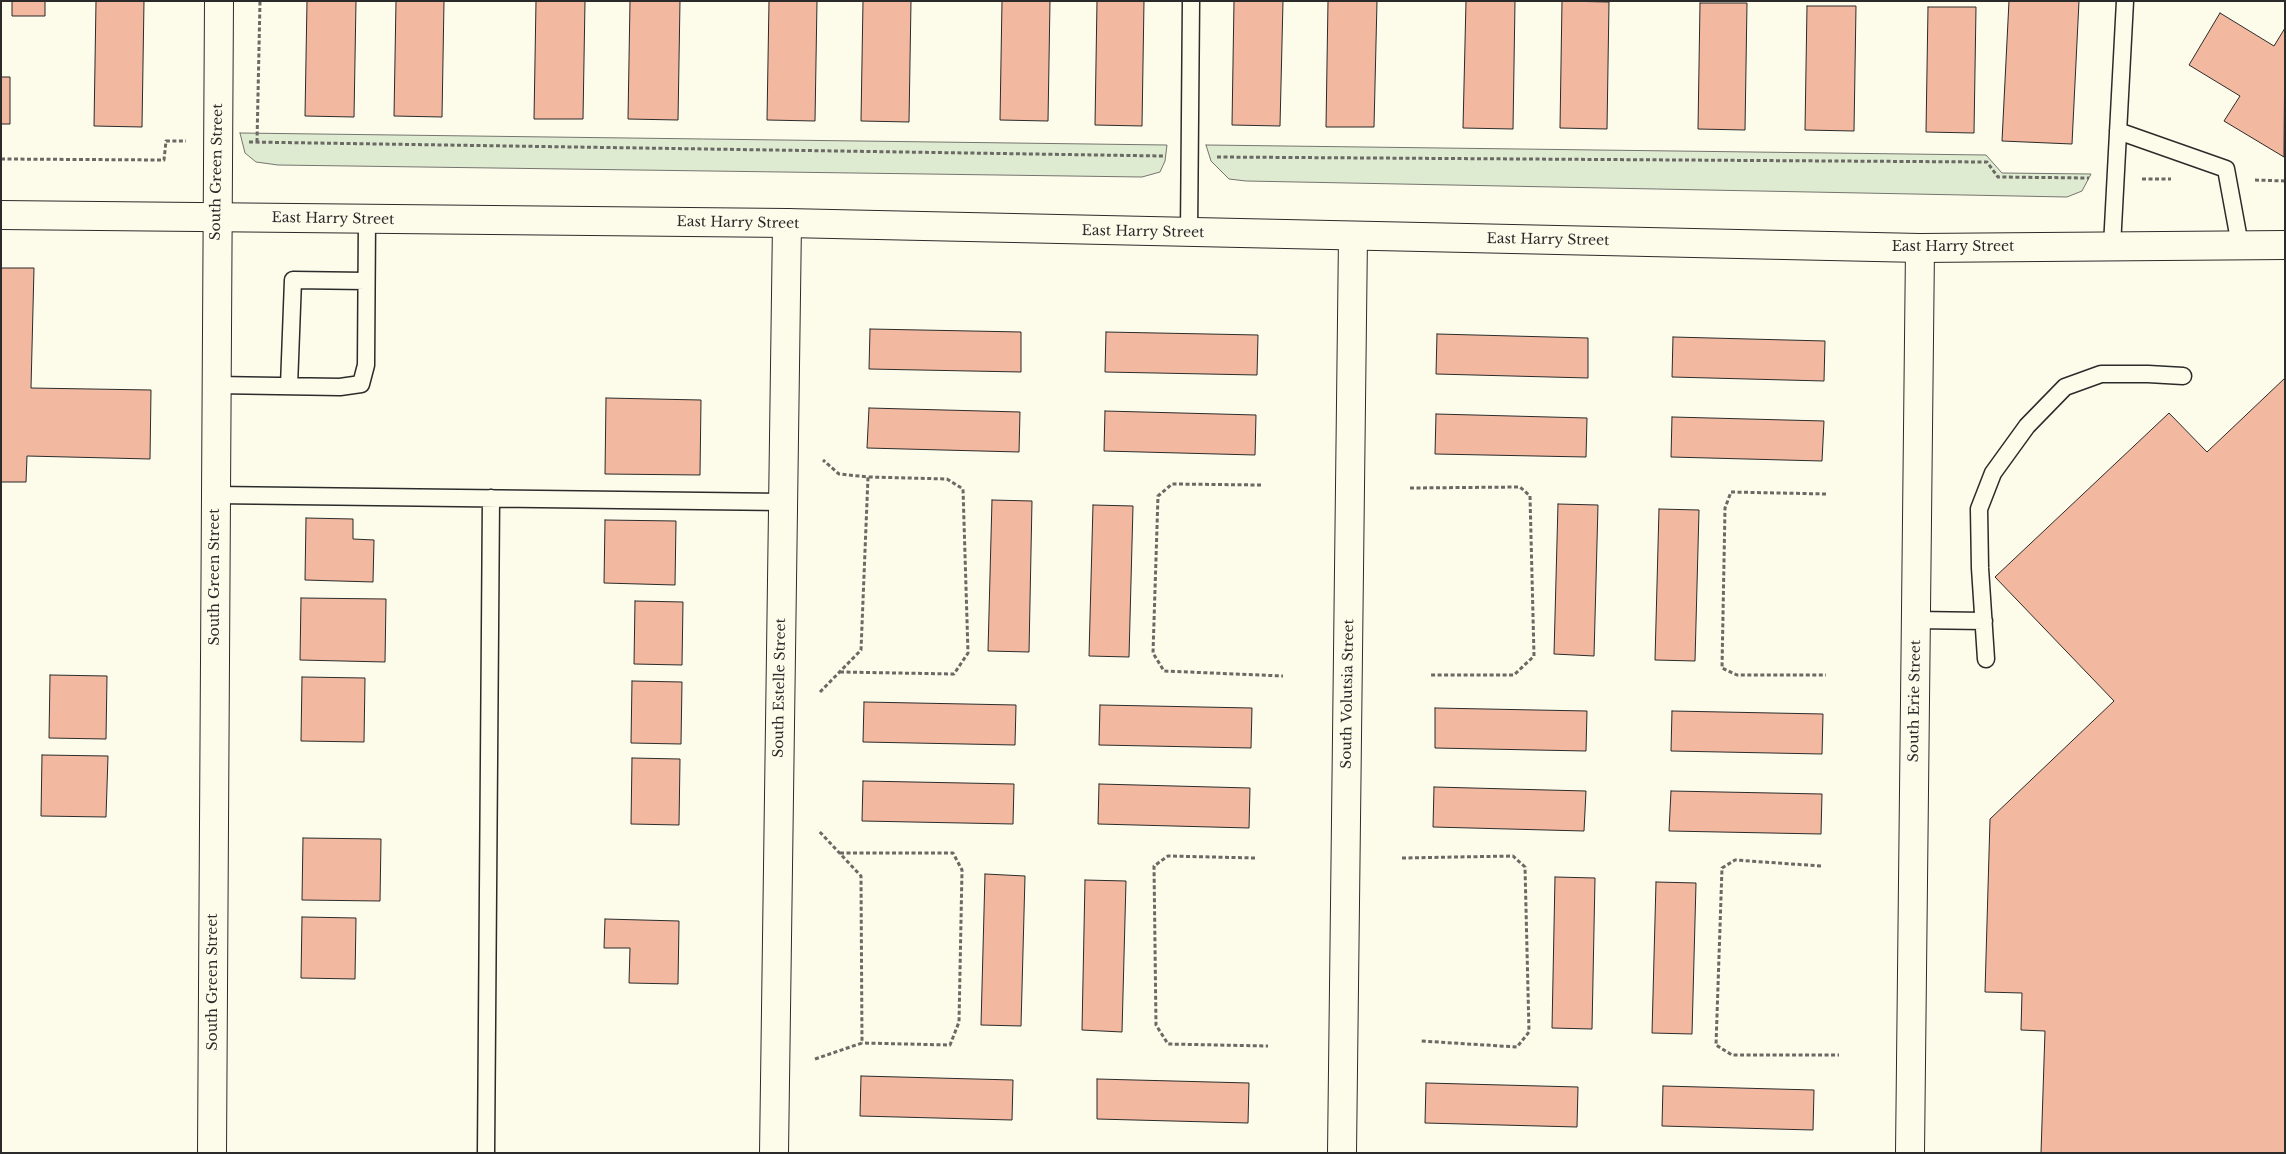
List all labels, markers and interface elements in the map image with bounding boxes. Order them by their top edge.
street label: South Green Street [207,103,227,241]
street label: East Harry Street [272,210,394,228]
street label: East Harry Street [677,214,799,232]
street label: East Harry Street [1082,223,1204,241]
street label: East Harry Street [1487,231,1609,249]
street label: East Harry Street [1892,239,2014,255]
street label: South Green Street [207,508,223,646]
street label: South Estelle Street [770,618,790,758]
street label: South Volutsia Street [1338,619,1358,769]
street label: South Erie Street [1906,640,1924,762]
street label: South Green Street [205,913,221,1051]

